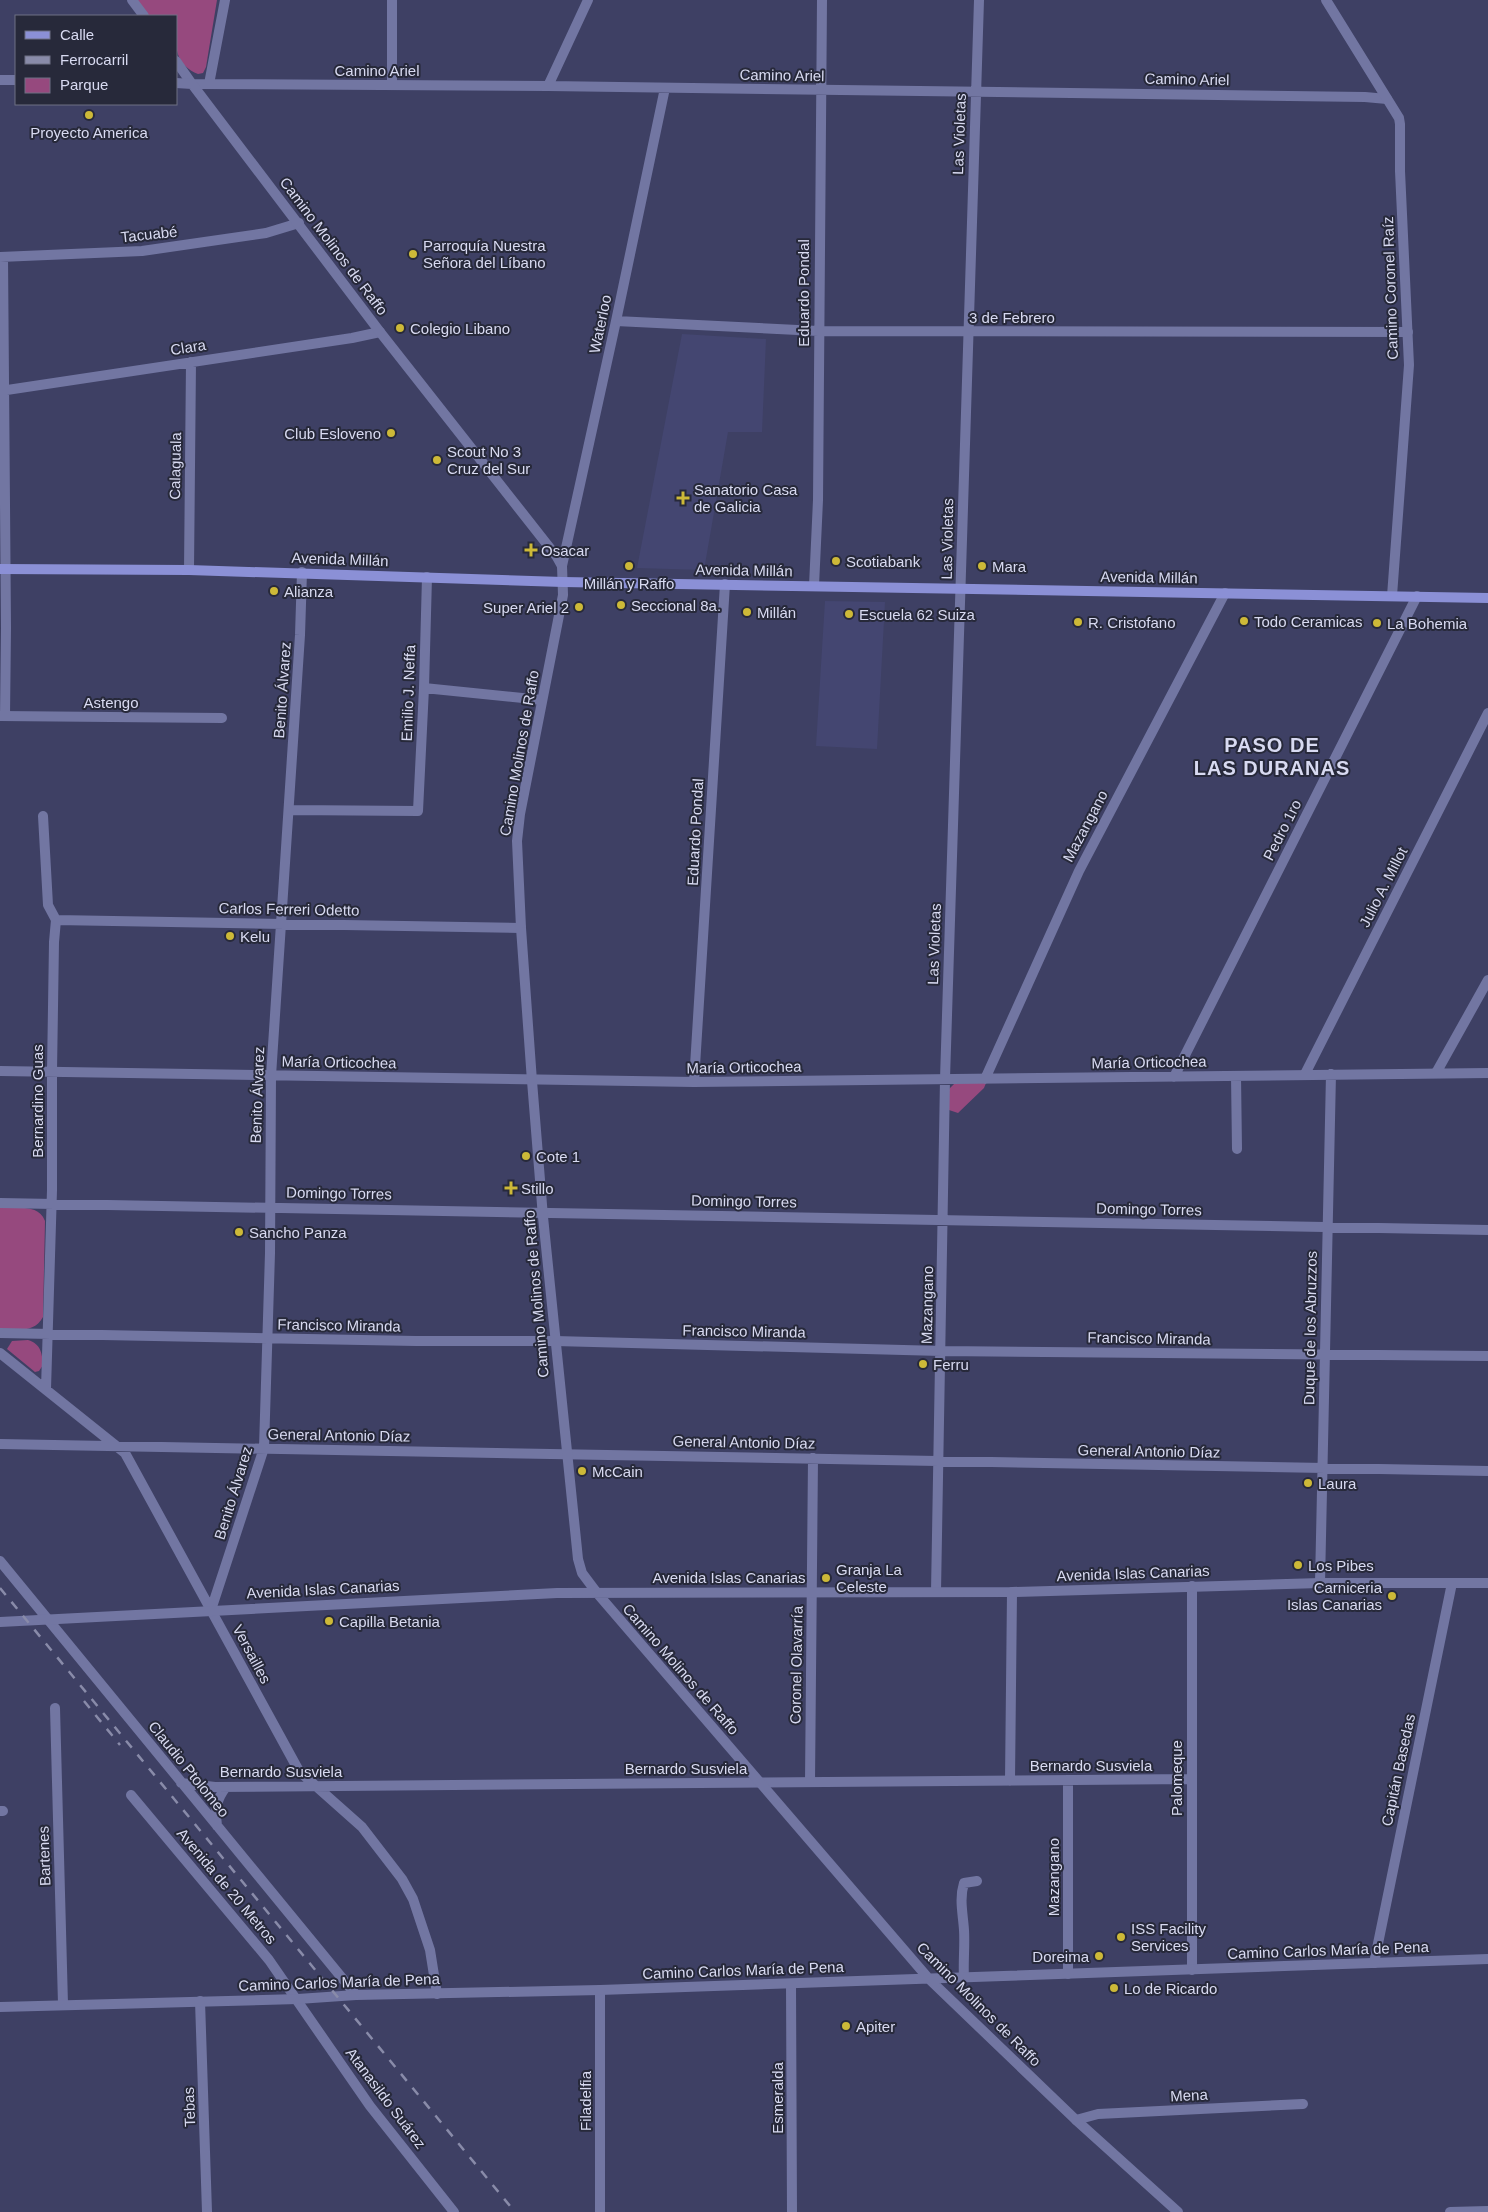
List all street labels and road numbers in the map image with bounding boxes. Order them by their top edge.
street label: Camino Ariel [334,62,420,79]
street label: Camino Ariel [739,66,825,84]
street label: Camino Ariel [1144,70,1230,88]
street label: Las Violetas [949,93,969,175]
street label: Camino Molinos de Raffo [277,174,391,318]
street label: Camino Coronel Raíz [1379,216,1401,360]
street label: Tacuabé [120,223,178,245]
street label: Eduardo Pondal [795,239,812,347]
street label: Waterloo [586,293,614,355]
street label: 3 de Febrero [969,309,1055,326]
street label: Clara [169,336,208,358]
street label: Calaguala [166,431,184,500]
street label: Las Violetas [938,498,956,580]
street label: Avenida Millán [291,549,389,569]
street label: Avenida Millán [695,561,793,579]
street label: Avenida Millán [1100,568,1198,586]
street label: Benito Álvarez [270,641,294,739]
street label: Emilio J. Neffa [398,644,418,741]
street label: Camino Molinos de Raffo [496,669,542,837]
street label: Astengo [83,694,139,711]
street label: Eduardo Pondal [684,778,706,886]
street label: Mazangano [1059,787,1111,865]
street label: Pedro 1ro [1259,797,1305,863]
street label: Julio A. Millot [1356,843,1411,930]
street label: Carlos Ferreri Odetto [218,899,360,919]
street label: Las Violetas [924,903,944,985]
street label: Bernardino Guas [29,1044,46,1158]
street label: Benito Álvarez [247,1046,267,1144]
street label: María Orticochea [281,1052,397,1072]
street label: María Orticochea [1091,1052,1207,1072]
street label: María Orticochea [686,1057,802,1077]
street label: Domingo Torres [286,1184,392,1202]
street label: Domingo Torres [691,1192,797,1210]
street label: Domingo Torres [1096,1200,1202,1218]
street label: Camino Molinos de Raffo [520,1210,552,1378]
street label: Duque de los Abruzzos [1300,1251,1320,1405]
street label: Mazangano [918,1266,936,1344]
street label: Francisco Miranda [277,1315,401,1335]
street label: Francisco Miranda [682,1321,806,1341]
street label: Francisco Miranda [1087,1328,1211,1348]
street label: General Antonio Díaz [268,1425,410,1445]
street label: General Antonio Díaz [673,1432,815,1452]
street label: General Antonio Díaz [1078,1441,1220,1461]
street label: Benito Álvarez [211,1444,255,1542]
street label: Avenida Islas Canarias [1056,1562,1210,1584]
street label: Avenida Islas Canarias [652,1569,806,1586]
street label: Avenida Islas Canarias [246,1577,400,1601]
street label: Camino Molinos de Raffo [619,1600,743,1738]
street label: Coronel Olavarría [786,1605,806,1724]
street label: Versailles [229,1622,275,1686]
street label: Capitán Basedas [1378,1712,1418,1828]
street label: Claudio Ptolomeo [145,1718,233,1820]
street label: Palomeque [1168,1740,1185,1816]
street label: Bernardo Susviela [1030,1757,1153,1774]
street label: Bernardo Susviela [625,1760,748,1777]
street label: Bernardo Susviela [220,1763,343,1780]
street label: Avenida de 20 Metros [174,1825,280,1947]
street label: Bartenes [34,1826,54,1886]
street label: Mazangano [1045,1838,1062,1916]
street label: Camino Carlos María de Pena [1227,1938,1430,1962]
street label: Camino Molinos de Raffo [914,1939,1044,2069]
street label: Camino Carlos María de Pena [642,1958,845,1982]
street label: Camino Carlos María de Pena [238,1970,441,1994]
street label: Atanasildo Suárez [343,2044,429,2152]
street label: Esmeralda [769,2061,786,2134]
street label: Filadelfia [577,2070,594,2131]
street label: Mena [1170,2085,1209,2104]
street label: Tebas [180,2087,198,2127]

